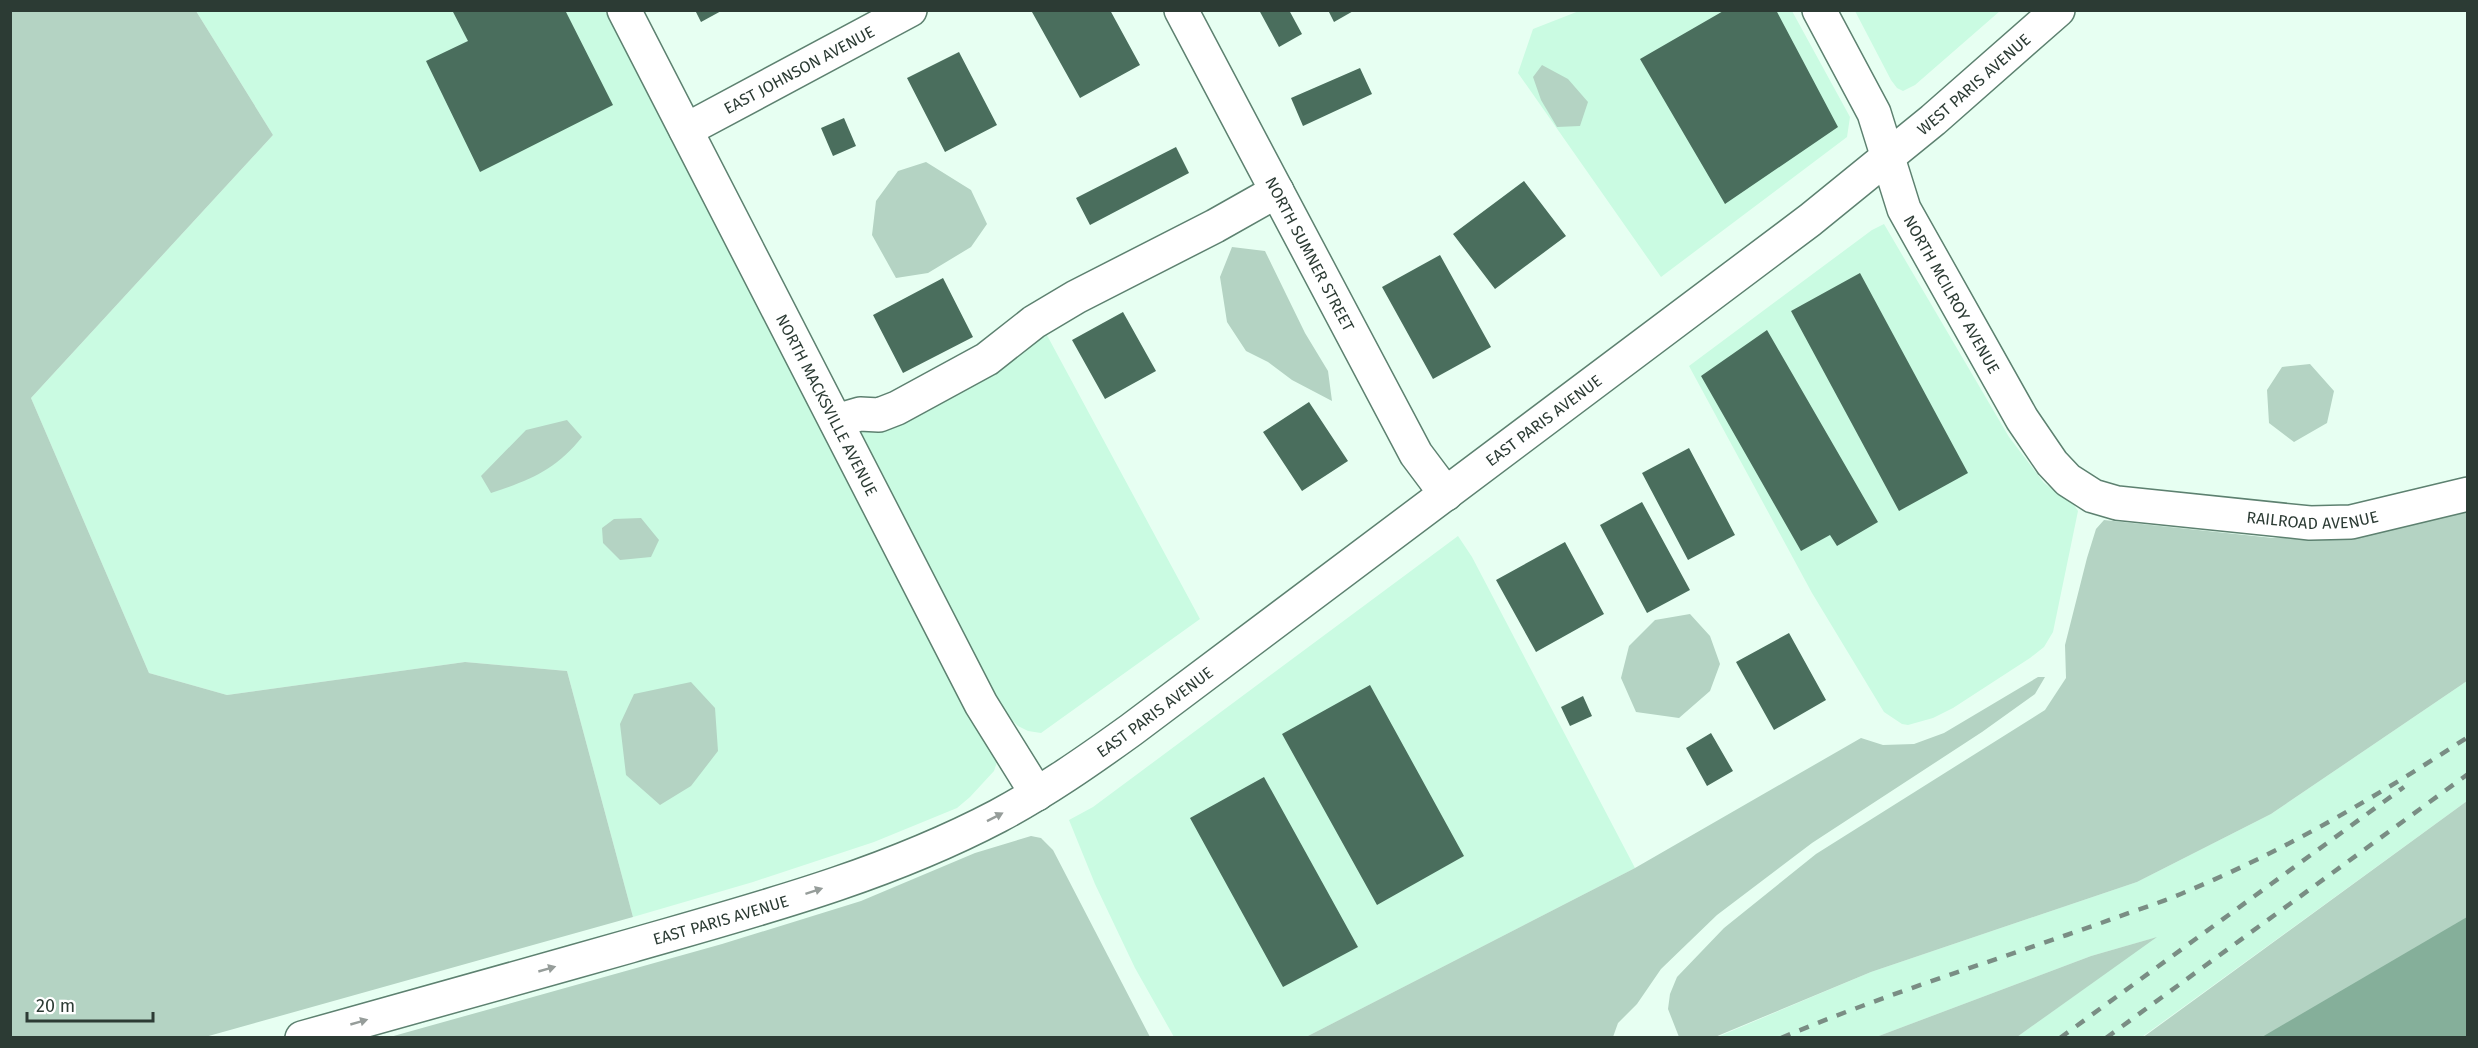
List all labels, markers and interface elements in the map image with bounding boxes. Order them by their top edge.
street label: EAST JOHNSON AVENUE [721,22,878,118]
street label: WEST PARIS AVENUE [1913,30,2034,139]
street label: NORTH SUMNER STREET [1261,174,1359,335]
street label: NORTH MCILROY AVENUE [1899,212,2003,377]
street label: NORTH MACKSVILLE AVENUE [772,311,881,499]
street label: EAST PARIS AVENUE [1482,371,1605,470]
street label: RAILROAD AVENUE [2246,507,2380,533]
street label: EAST PARIS AVENUE [1093,663,1217,762]
one-way arrow [986,813,1003,822]
one-way arrow [805,886,823,895]
street label: EAST PARIS AVENUE [651,891,791,949]
one-way arrow [537,964,556,974]
scale bar [27,985,153,1023]
text: 20 m [36,995,75,1017]
one-way arrow [350,1017,368,1026]

